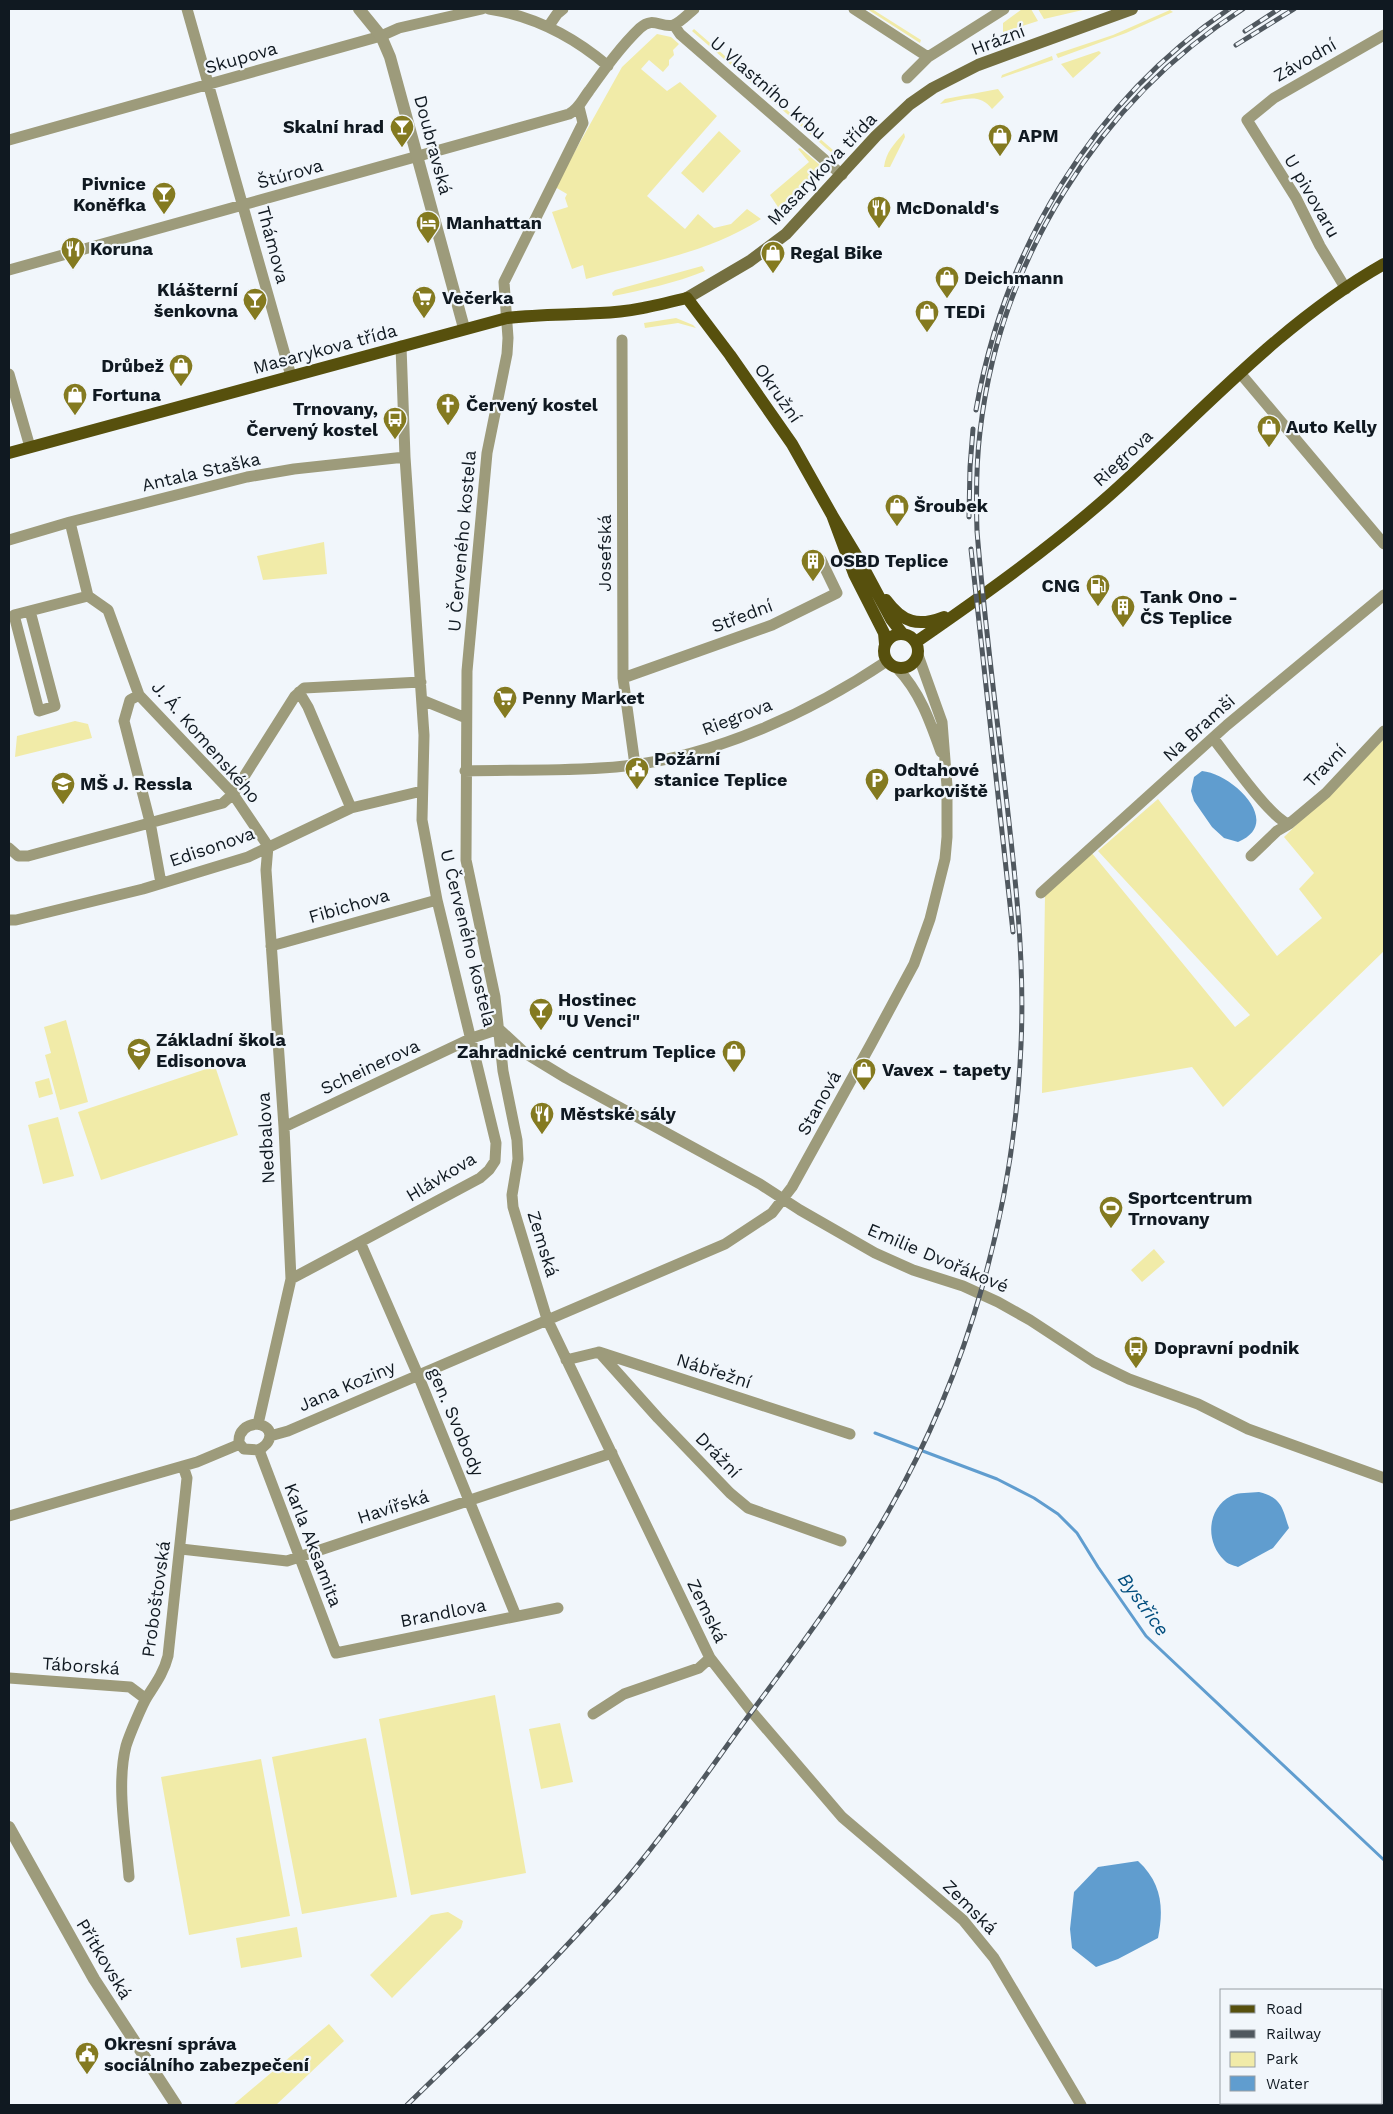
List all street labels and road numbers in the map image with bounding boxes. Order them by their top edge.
street label: Hrázní [968,20,1028,59]
street label: U Vlastního krbu [706,32,831,144]
street label: Závodní [1270,33,1340,86]
street label: Skupova [202,37,279,78]
street label: Doubravská [410,93,457,197]
street label: Masarykova třída [763,108,881,229]
street label: U pivovaru [1280,150,1345,241]
street label: Štúrova [255,154,325,193]
street label: Thámova [253,204,294,286]
street label: Masarykova třída [251,319,399,378]
street label: Okružní [750,359,807,427]
street label: Riegrova [1089,425,1157,490]
street label: Antala Staška [140,448,262,495]
street label: U Červeného kostela [443,449,480,633]
street label: Josefská [594,514,615,592]
street label: Střední [708,594,776,637]
street label: J. Á. Komenského [148,676,265,807]
street label: Na Bramši [1158,690,1239,765]
street label: Riegrova [699,694,775,740]
street label: Travní [1299,740,1350,792]
street label: Edisonova [166,822,257,871]
street label: U Červeného kostela [436,847,501,1029]
street label: Fibichova [306,884,392,927]
street label: Scheinerova [317,1034,423,1099]
street label: Stanová [792,1067,845,1139]
street label: Nedbalova [253,1092,278,1184]
street label: Hlávkova [402,1148,480,1206]
street label: Zemská [523,1208,563,1280]
street label: Emilie Dvořákové [865,1218,1012,1297]
street label: Nábřežní [674,1349,754,1393]
street label: Jana Koziny [295,1355,399,1415]
street label: gen. Svobody [424,1364,489,1480]
street label: Drážní [691,1427,745,1482]
street label: Karla Aksamita [280,1480,347,1610]
street label: Havířská [355,1485,431,1528]
street label: Proboštovská [137,1539,174,1659]
street label: Zemská [683,1576,732,1646]
street label: Brandlova [398,1594,488,1631]
street label: Táborská [41,1652,121,1679]
street label: Zemská [939,1875,1002,1938]
street label: Přítkovská [72,1915,137,2003]

